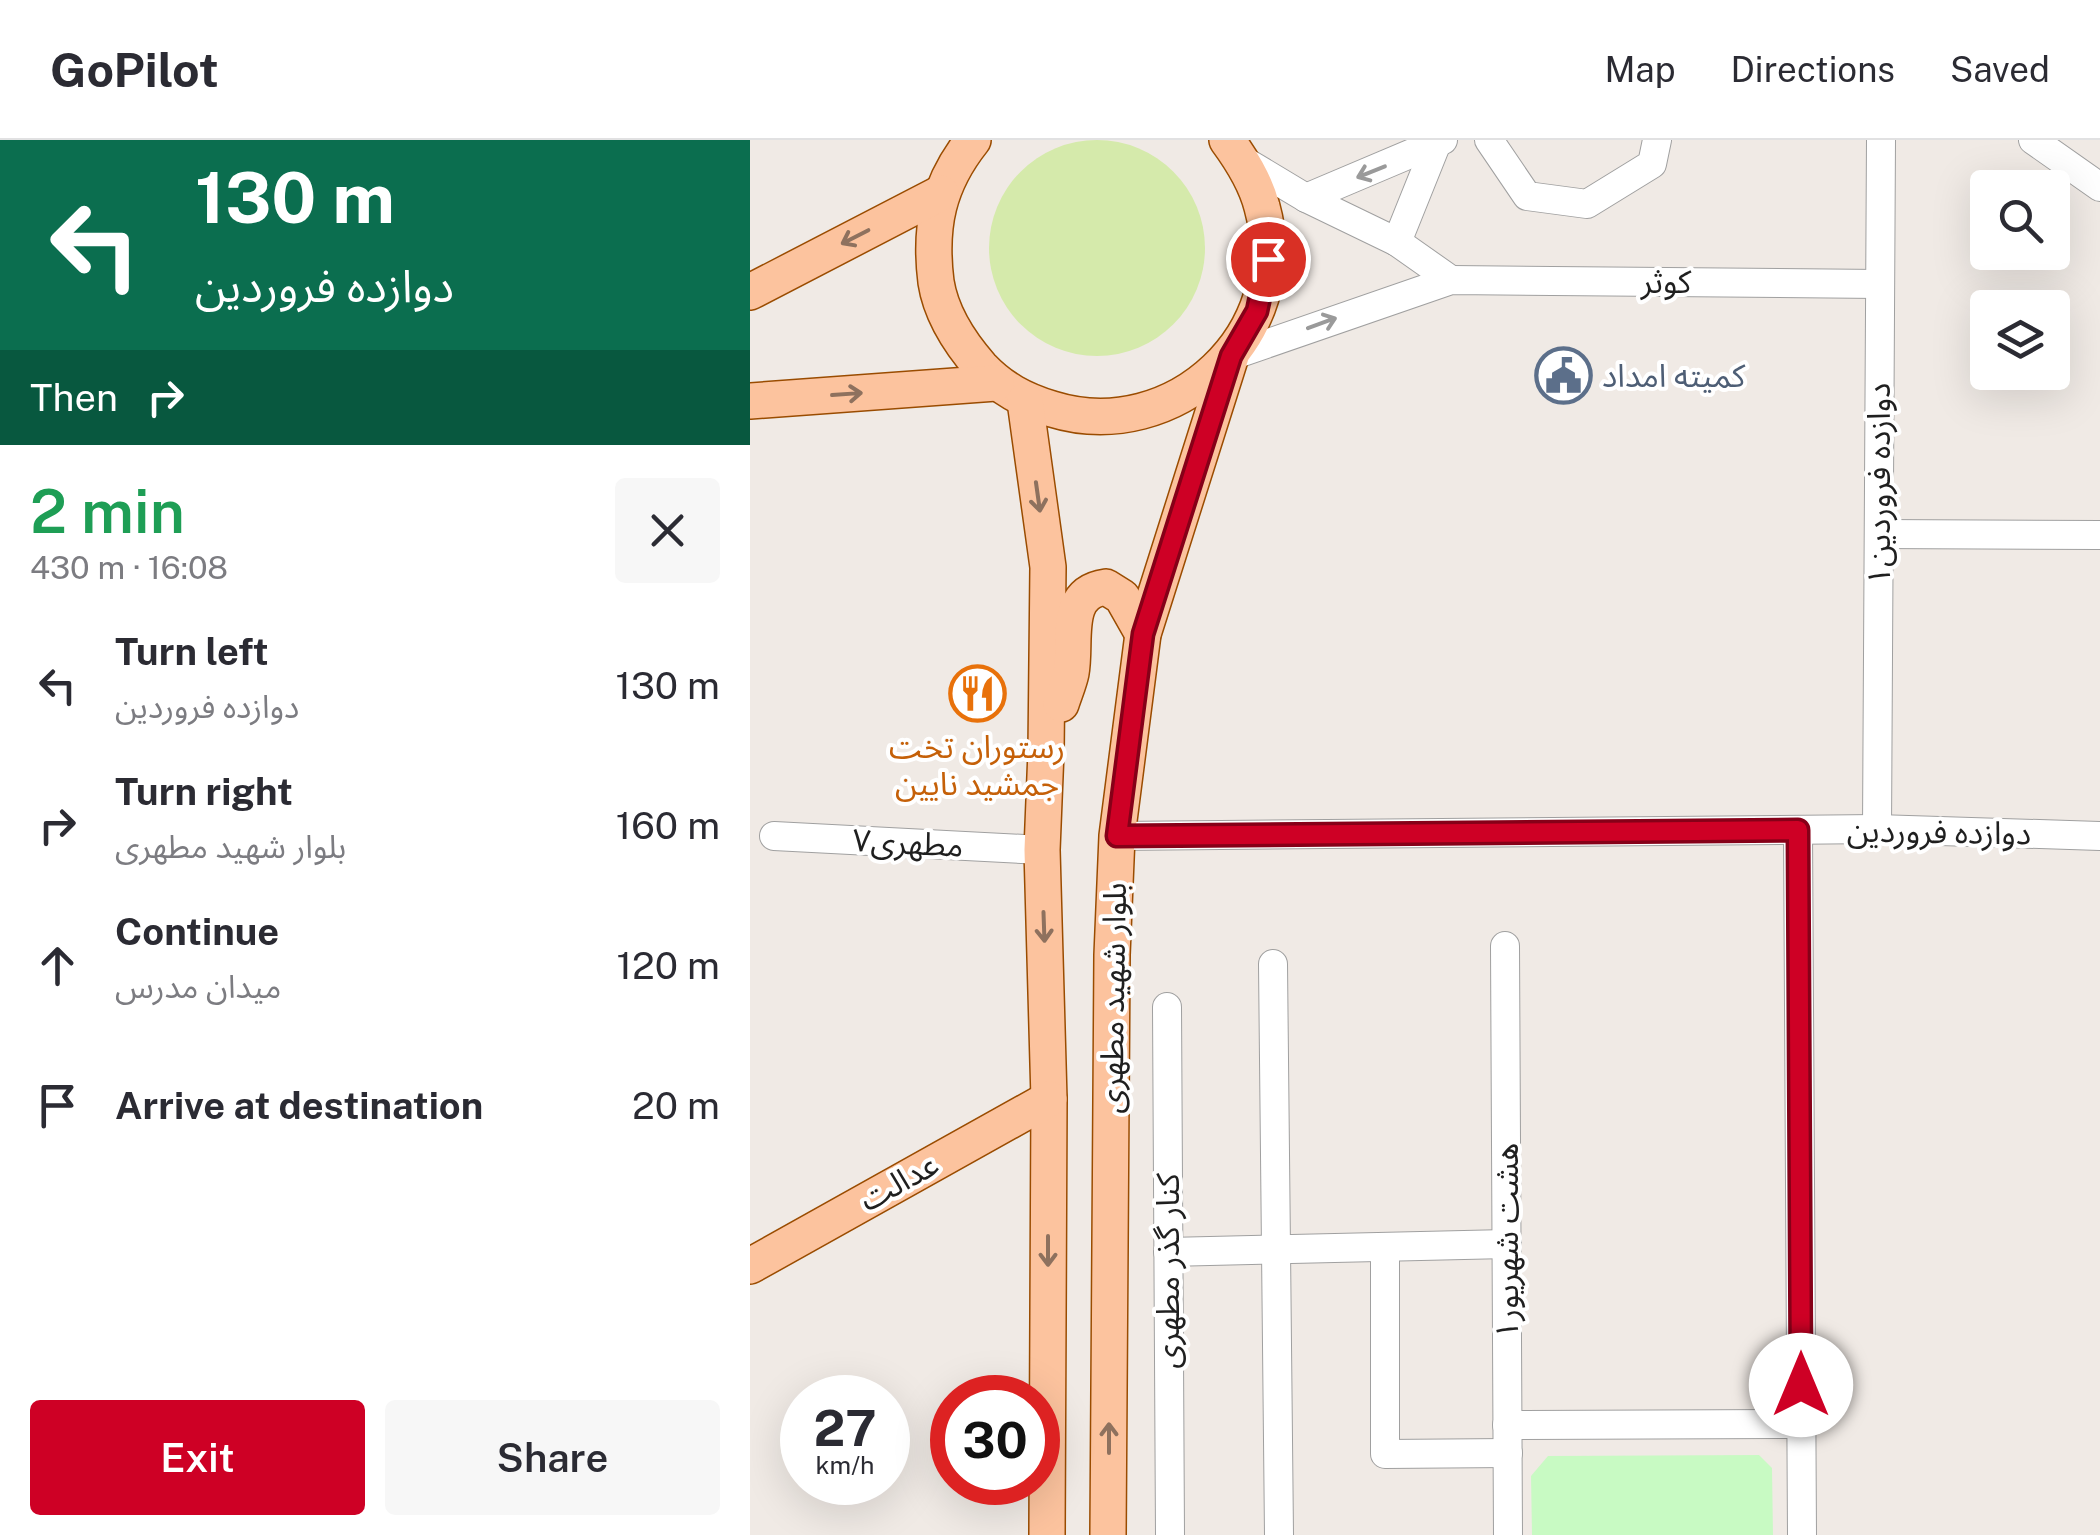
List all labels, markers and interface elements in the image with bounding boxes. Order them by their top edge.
text: GoPilot [50,41,219,98]
text: Map [1604,49,1675,90]
text: Directions [1730,49,1895,90]
text: Saved [1950,49,2050,90]
text: 130 m [195,156,395,239]
one-way arrow [1356,164,1387,182]
map controls [1970,170,2070,390]
button: search [1970,170,2070,270]
icon: left [30,180,160,310]
pin [1226,217,1311,302]
one-way arrow [840,228,870,248]
icon: arrive [1241,232,1296,287]
text: دوازده فروردین [195,259,454,312]
street label: کوثر [1640,263,1692,301]
button: layers [1970,290,2070,390]
one-way arrow [1306,313,1337,331]
public building icon: کمیته امداد [1533,346,1593,406]
place label: کمیته امداد [1602,357,1746,394]
icon: right [138,370,193,425]
text: Then [30,375,118,420]
street label: دوازده فروردین۱ [1860,383,1898,585]
one-way arrow [831,384,863,403]
text: 2 min [30,476,185,547]
button: close [615,478,720,583]
one-way arrow [1029,481,1048,513]
text: 430 m · 16:08 [30,549,228,586]
text: Turn left [115,629,269,674]
icon: left [30,658,85,713]
text: 130 m [615,663,720,708]
restaurant icon: رستوران تخت جمشید نایین [947,663,1007,723]
text: دوازده فروردین [115,688,299,725]
place label: رستوران تخت جمشید نایین [889,728,1065,802]
text: Turn right [115,769,293,814]
icon: right [30,798,85,853]
text: 160 m [616,803,720,848]
street label: دوازده فروردین [1847,811,2031,853]
street label: مطهری۷ [852,821,964,865]
text: بلوار شهید مطهری [115,828,346,865]
street label: بلوار شهید مطهری [1092,882,1134,1114]
text: Continue [115,909,279,954]
one-way arrow [1034,910,1053,942]
icon: ahead [30,938,85,993]
text: 120 m [617,943,720,988]
text: میدان مدرس [115,968,281,1005]
icon: arrive [30,1078,85,1133]
text: Arrive at destination [115,1083,483,1128]
text: 20 m [632,1083,720,1128]
street label: هشت شهریور۱ [1488,1143,1526,1339]
street label: عدالت [853,1145,944,1218]
street label: کنار گذر مطهری [1149,1172,1187,1369]
one-way arrow [1038,1234,1058,1267]
position arrow [1749,1333,1853,1437]
speed limit sign: 30 [930,1375,1060,1505]
text: 27 [813,1398,877,1457]
button: Exit [30,1400,365,1515]
button: Share [385,1400,720,1515]
one-way arrow [1100,1422,1118,1454]
text: km/h [816,1450,874,1480]

